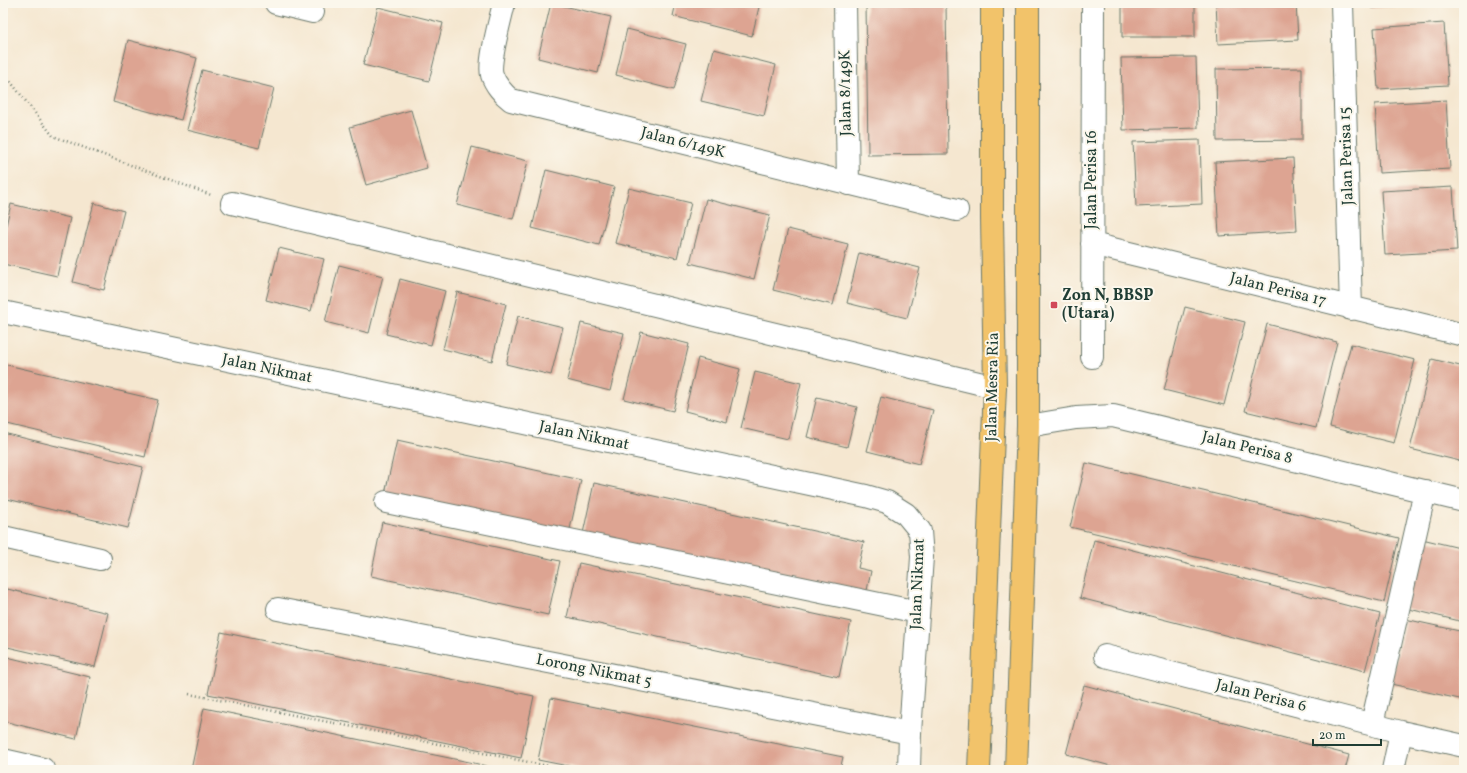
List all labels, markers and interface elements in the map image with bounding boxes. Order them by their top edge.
street label: Jalan 8/149K [834,49,858,137]
street label: Jalan Perisa 15 [1334,106,1360,206]
street label: Jalan 6/149K [638,122,728,164]
street label: Jalan Perisa 16 [1081,130,1103,230]
street label: Jalan Perisa 17 [1227,267,1329,313]
place label: Zon N, BBSP (Utara) [1062,285,1153,325]
marker: Zon N, BBSP (Utara) [1049,300,1059,310]
street label: Jalan Mesra Ria [981,332,1005,442]
street label: Jalan Nikmat [220,349,314,389]
street label: Jalan Nikmat [537,416,631,456]
street label: Jalan Perisa 8 [1199,426,1295,470]
street label: Jalan Nikmat [905,537,931,630]
street label: Lorong Nikmat 5 [534,649,654,693]
street label: Jalan Perisa 6 [1213,674,1309,718]
scale bar [1313,721,1381,747]
text: 20 m [1319,728,1346,744]

